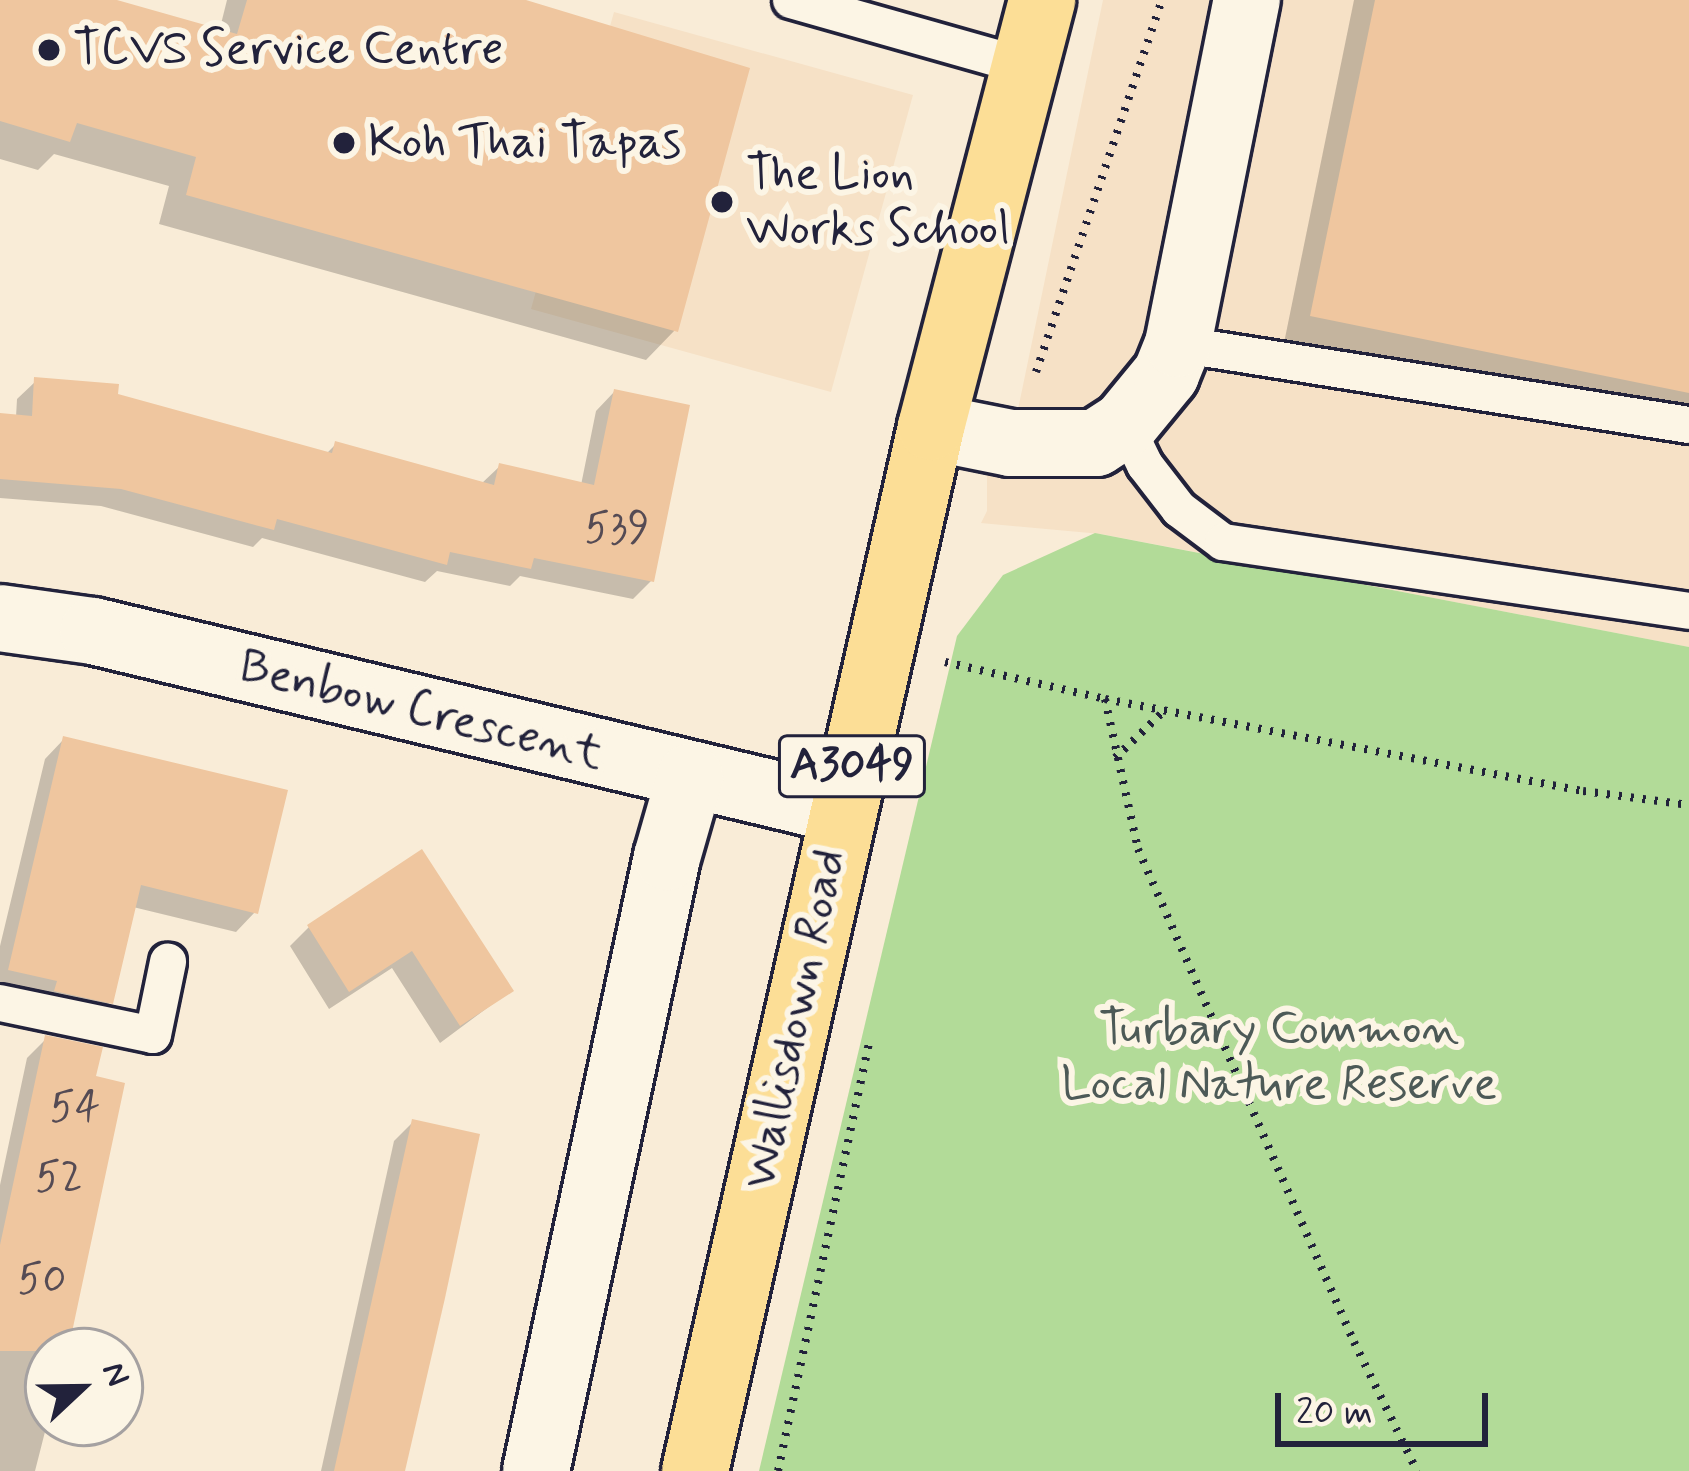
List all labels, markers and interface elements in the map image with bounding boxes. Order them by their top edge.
place label: TCVS Service Centre [73,21,506,79]
marker: TCVS Service Centre [36,37,62,63]
place label: Koh Thai Tapas [368,114,664,172]
marker: Koh Thai Tapas [331,130,357,156]
place label: The Lion Works School [746,145,1012,258]
marker: The Lion Works School [709,189,735,215]
house number: 539 [584,505,650,555]
street label: Benbow Crescent [241,640,601,782]
road number: A3049 [777,727,927,805]
street label: Wallisdown Road [731,844,859,1194]
park label: Turbary Common Local Nature Reserve [1061,1000,1497,1113]
house number: 54 [50,1084,100,1134]
house number: 52 [35,1154,83,1204]
house number: 50 [17,1256,67,1306]
north arrow [24,1327,144,1447]
text: N [90,1356,139,1393]
scale bar [1281,1369,1494,1443]
text: 20 m [1296,1390,1373,1437]

